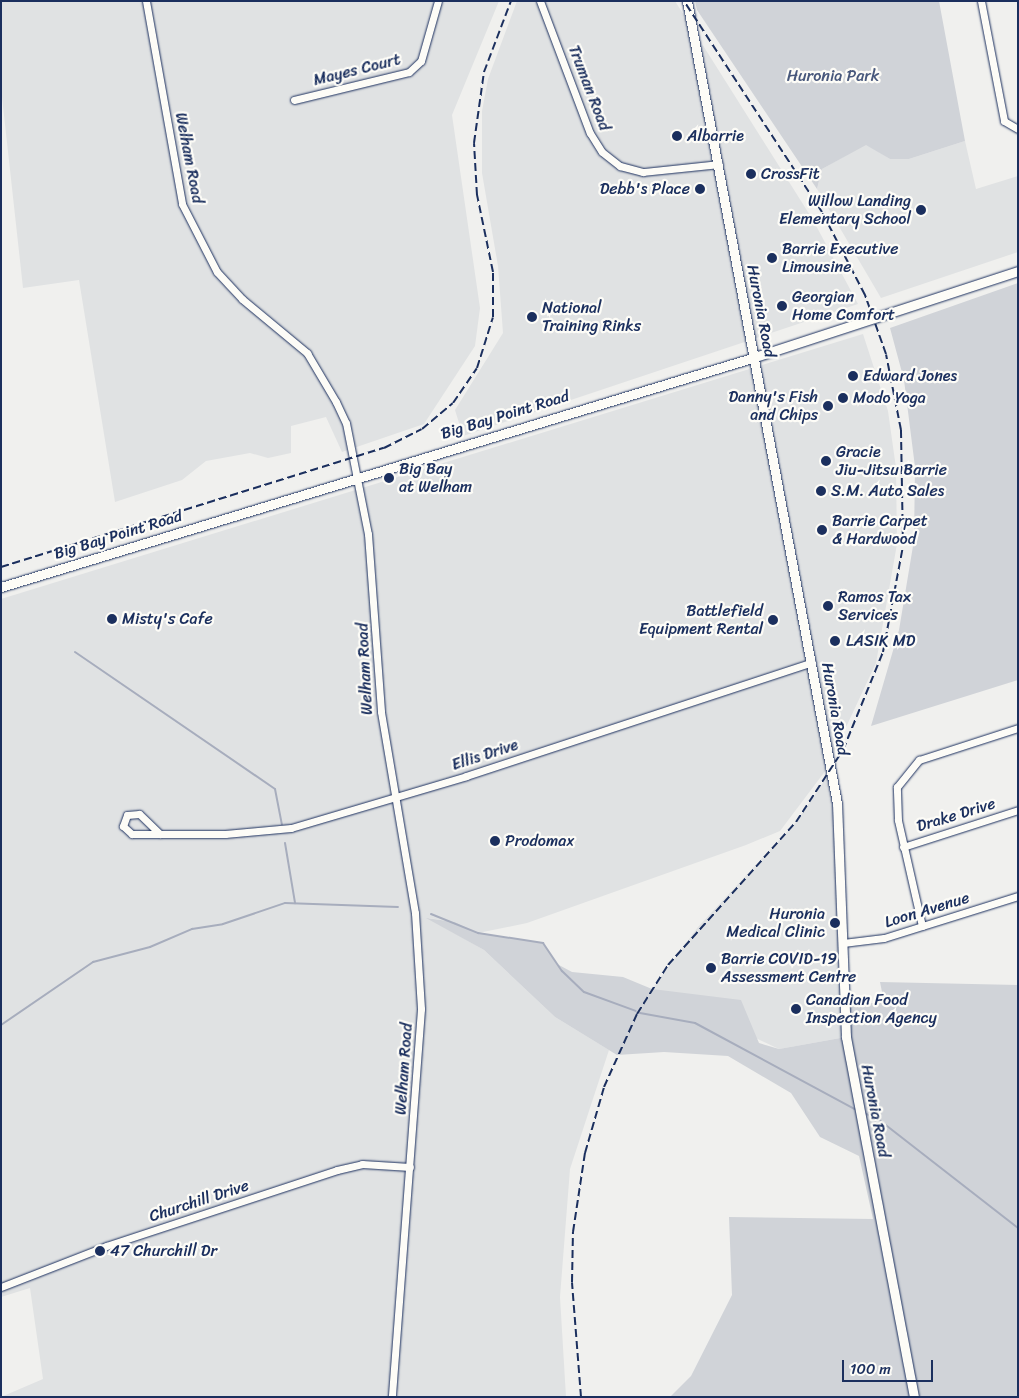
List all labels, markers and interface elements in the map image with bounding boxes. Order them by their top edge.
street label: Truman Road [564,43,614,133]
street label: Mayes Court [311,50,403,90]
park label: Huronia Park [787,66,879,86]
street label: Welham Road [171,111,207,205]
place label: Albarrie [687,126,744,146]
marker: Albarrie [671,130,683,142]
place label: CrossFit [761,164,820,184]
marker: CrossFit [745,168,757,180]
place label: Debb's Place [600,179,690,199]
marker: Debb's Place [694,183,706,195]
place label: Willow Landing Elementary School [779,191,911,229]
marker: Willow Landing Elementary School [915,204,927,216]
place label: Barrie Executive Limousine [782,239,898,277]
marker: Barrie Executive Limousine [766,252,778,264]
street label: Huronia Road [743,263,779,359]
place label: Georgian Home Comfort [792,287,895,325]
place label: National Training Rinks [542,298,640,336]
marker: Georgian Home Comfort [776,300,788,312]
marker: National Training Rinks [526,311,538,323]
place label: Edward Jones [863,366,958,386]
marker: Edward Jones [847,370,859,382]
street label: Big Bay Point Road [438,386,572,444]
place label: Danny's Fish and Chips [729,387,818,425]
place label: Modo Yoga [853,388,926,408]
marker: Modo Yoga [837,392,849,404]
marker: Danny's Fish and Chips [822,400,834,412]
place label: Gracie Jiu-Jitsu Barrie [836,442,946,480]
marker: Gracie Jiu-Jitsu Barrie [820,455,832,467]
place label: Big Bay at Welham [399,459,472,497]
marker: Big Bay at Welham [383,472,395,484]
place label: S.M. Auto Sales [831,481,945,501]
marker: S.M. Auto Sales [815,485,827,497]
street label: Big Bay Point Road [51,506,185,564]
place label: Barrie Carpet & Hardwood [832,511,927,549]
marker: Barrie Carpet & Hardwood [816,524,828,536]
place label: Ramos Tax Services [838,587,911,625]
marker: Ramos Tax Services [822,600,834,612]
place label: Battlefield Equipment Rental [639,601,763,639]
place label: Misty's Cafe [122,609,213,629]
marker: Misty's Cafe [106,613,118,625]
marker: Battlefield Equipment Rental [767,614,779,626]
street label: Welham Road [353,622,377,716]
place label: LASIK MD [846,631,915,651]
marker: LASIK MD [828,634,842,648]
street label: Huronia Road [817,661,853,757]
street label: Ellis Drive [449,735,521,775]
street label: Drake Drive [914,794,998,836]
place label: Prodomax [505,831,574,851]
marker: Prodomax [489,835,501,847]
street label: Loon Avenue [882,888,972,932]
place label: Huronia Medical Clinic [726,904,825,942]
marker: Huronia Medical Clinic [829,917,841,929]
place label: Barrie COVID-19 Assessment Centre [721,949,857,987]
marker: Barrie COVID-19 Assessment Centre [705,962,717,974]
place label: Canadian Food Inspection Agency [806,990,937,1028]
marker: Canadian Food Inspection Agency [790,1003,802,1015]
street label: Welham Road [391,1022,417,1116]
street label: Huronia Road [857,1063,893,1159]
street label: Churchill Drive [147,1176,251,1226]
place label: 47 Churchill Dr [110,1241,217,1261]
marker: 47 Churchill Dr [94,1245,106,1257]
scale bar [844,1350,935,1382]
text: 100 m [850,1356,891,1382]

